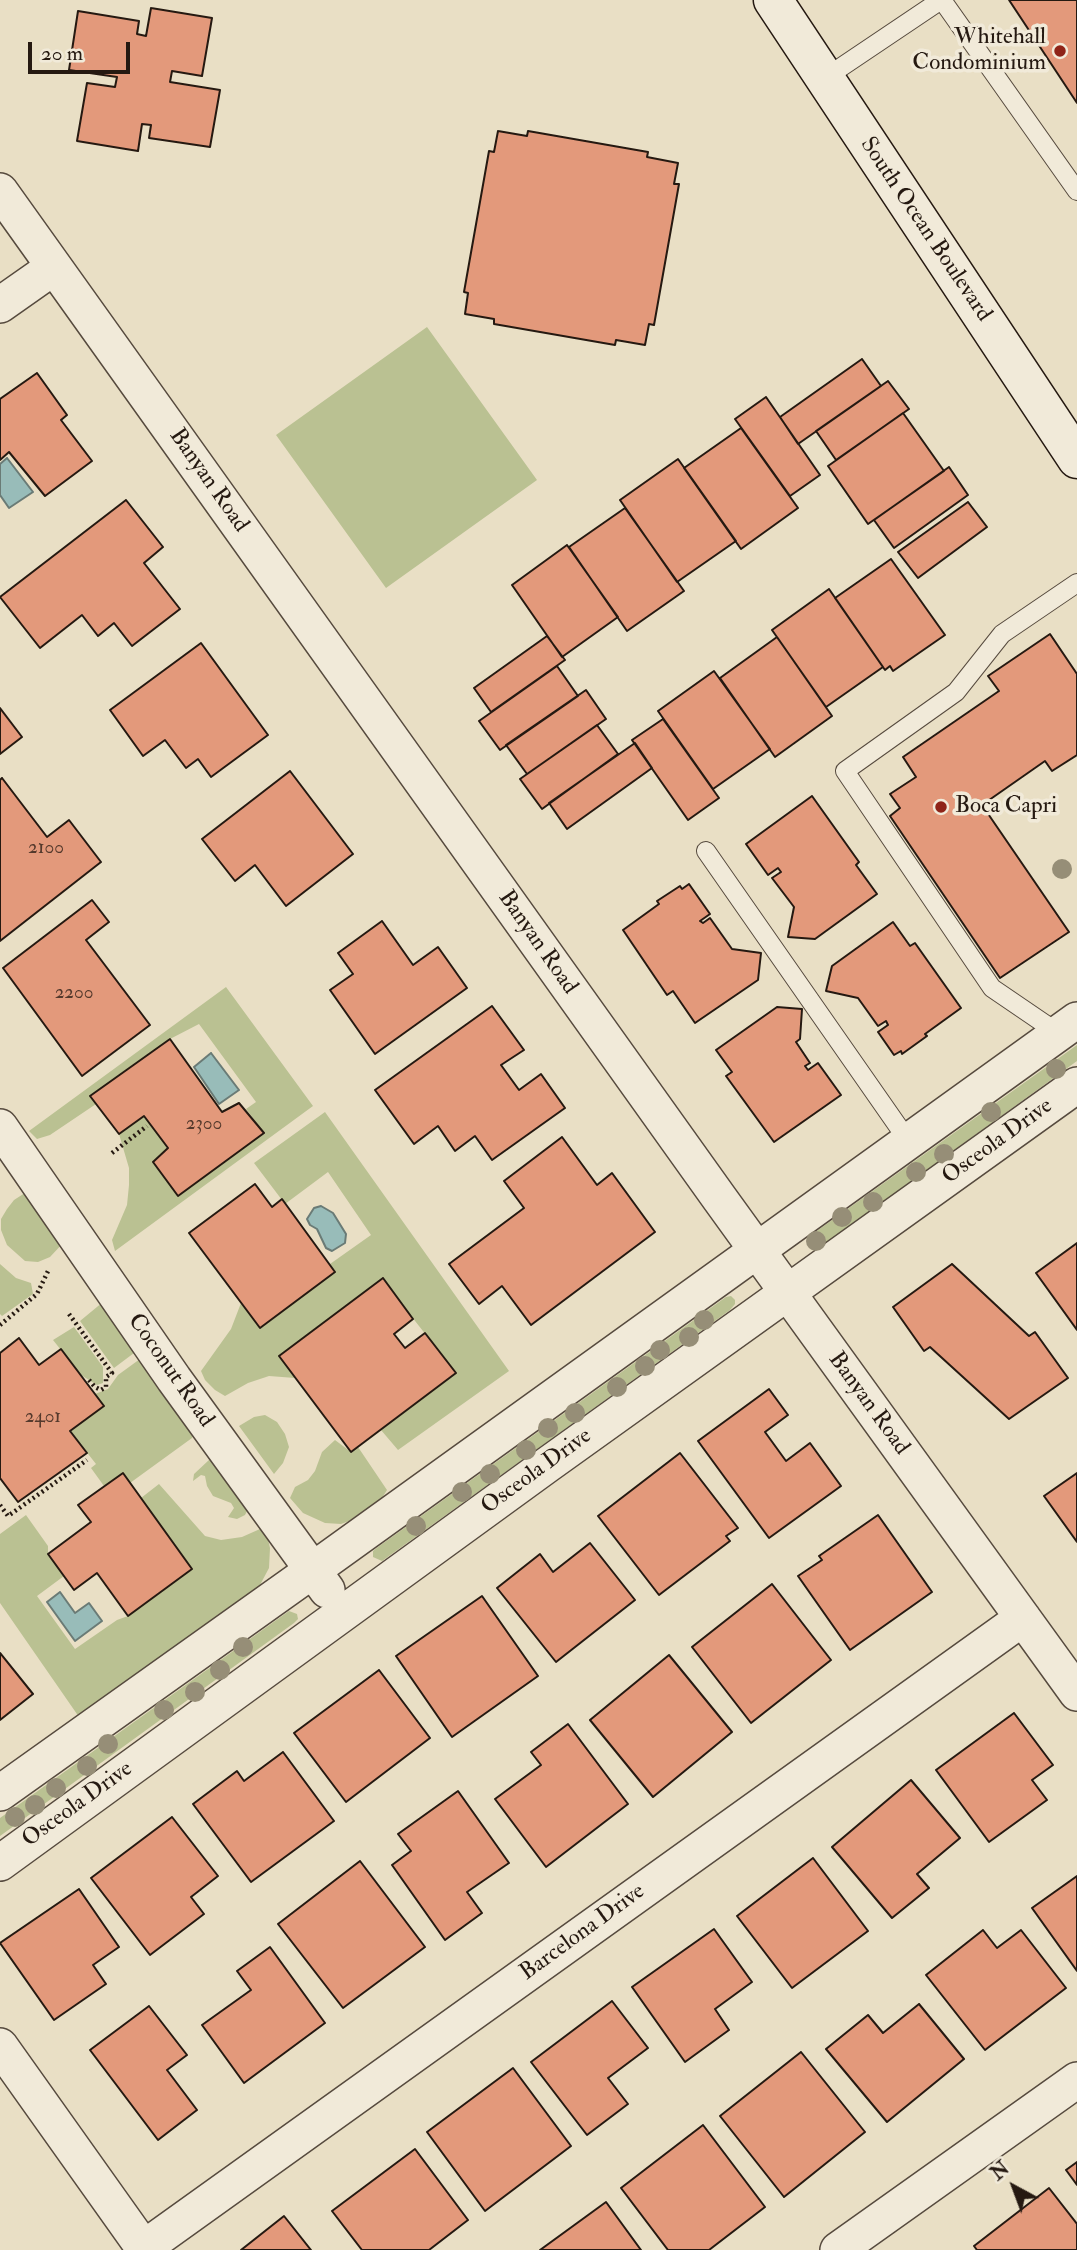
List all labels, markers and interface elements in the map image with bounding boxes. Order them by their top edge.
place label: Whitehall Condominium [912,24,1046,78]
scale bar [32,28,133,72]
text: 20 m [41,40,83,67]
marker: Whitehall Condominium [1052,43,1068,59]
street label: South Ocean Boulevard [853,133,997,327]
street label: Banyan Road [162,424,254,538]
place label: Boca Capri [955,793,1057,821]
marker: Boca Capri [933,799,949,815]
house number: 2100 [28,838,64,860]
street label: Banyan Road [491,886,583,1000]
house number: 2200 [55,983,93,1005]
street label: Osceola Drive [938,1093,1058,1191]
house number: 2300 [186,1114,222,1136]
street label: Coconut Road [121,1309,219,1433]
street label: Banyan Road [821,1347,915,1461]
house number: 2401 [25,1407,61,1429]
street label: Osceola Drive [477,1423,597,1521]
street label: Osceola Drive [18,1756,138,1854]
street label: Barcelona Drive [515,1878,651,1988]
north arrow [979,2152,1049,2222]
text: N [986,2157,1015,2186]

